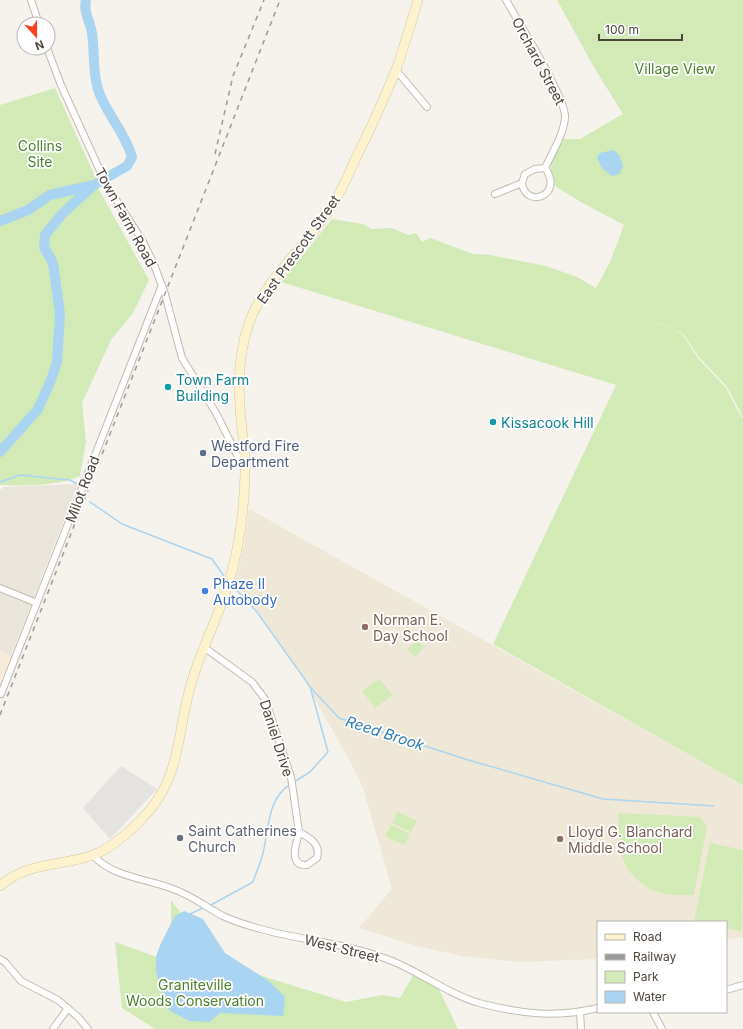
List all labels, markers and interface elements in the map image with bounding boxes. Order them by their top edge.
street label: Orchard Street [509,14,569,108]
north arrow [16,16,56,56]
scale bar [599,16,682,42]
text: 100 m [605,22,639,37]
text: N [33,37,46,53]
park label: Village View [635,60,715,77]
park label: Collins Site [18,137,62,170]
street label: Town Farm Road [92,164,160,270]
street label: East Prescott Street [253,191,343,307]
place label: Town Farm Building [176,371,249,404]
marker: Town Farm Building [163,382,173,392]
place label: Kissacook Hill [501,414,594,431]
marker: Kissacook Hill [488,417,498,427]
place label: Westford Fire Department [211,437,299,470]
marker: Westford Fire Department [198,448,208,458]
street label: Milot Road [62,453,102,525]
place label: Phaze II Autobody [213,575,277,608]
marker: Phaze II Autobody [200,586,210,596]
place label: Norman E. Day School [373,611,448,644]
marker: Norman E. Day School [360,622,370,632]
street label: Daniel Drive [257,697,297,779]
water label: Reed Brook [343,711,427,755]
place label: Saint Catherines Church [188,822,297,855]
place label: Lloyd G. Blanchard Middle School [568,823,692,856]
marker: Saint Catherines Church [175,833,185,843]
marker: Lloyd G. Blanchard Middle School [555,834,565,844]
legend [597,921,727,1013]
text: Road [633,929,662,944]
street label: West Street [303,930,382,966]
text: Railway [633,949,677,964]
text: Park [633,969,659,984]
park label: Graniteville Woods Conservation [126,976,264,1009]
text: Water [633,989,667,1004]

